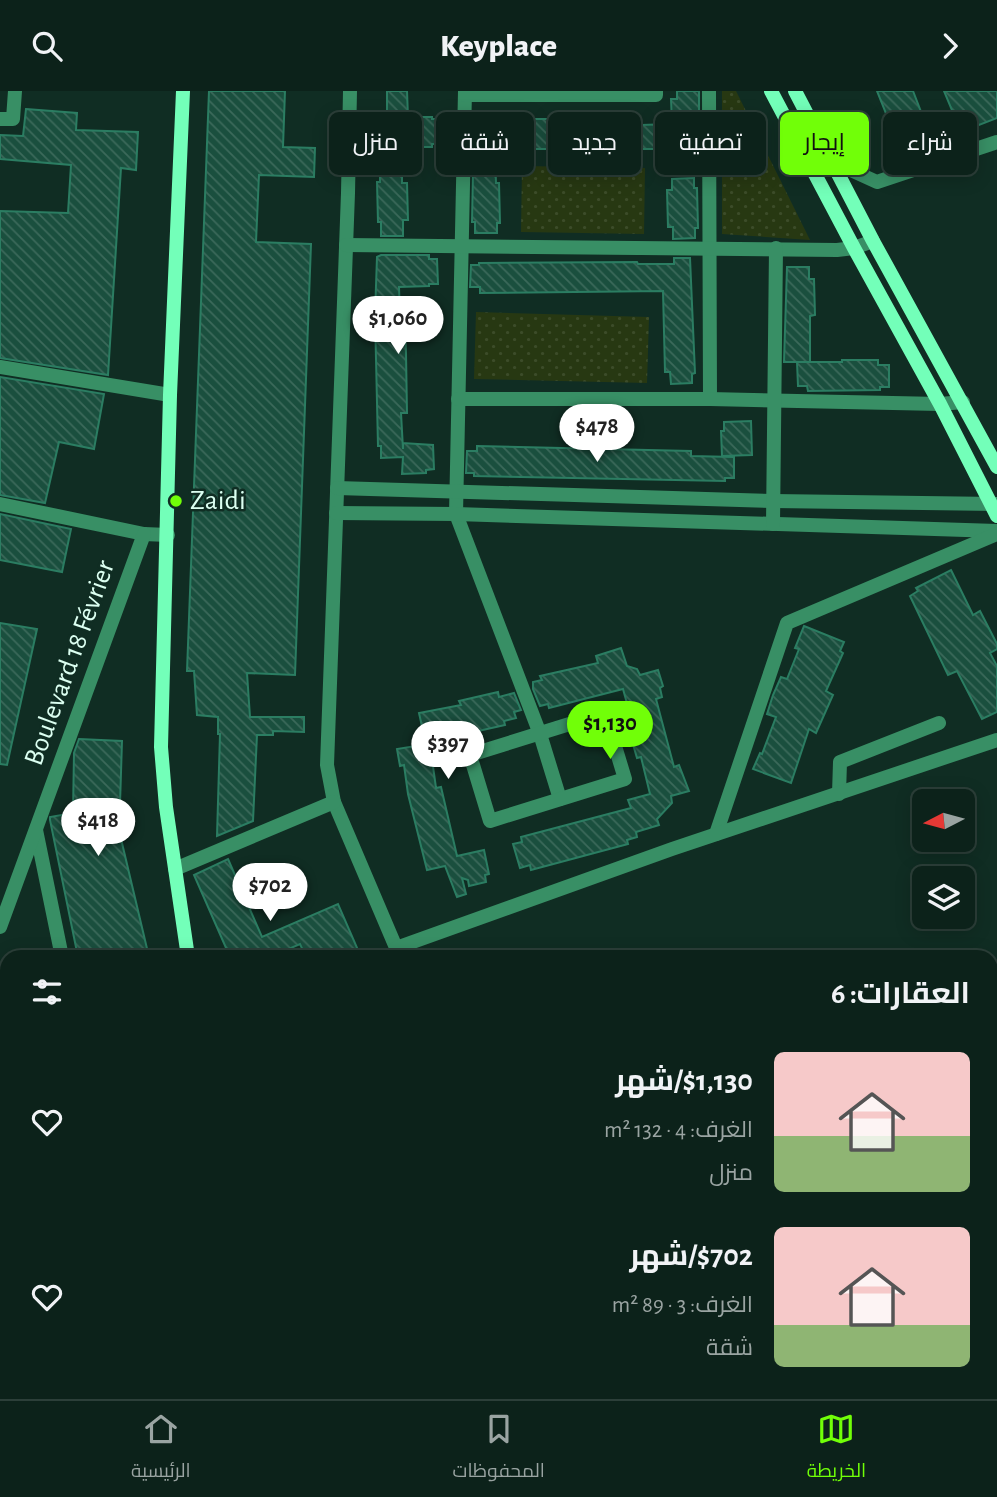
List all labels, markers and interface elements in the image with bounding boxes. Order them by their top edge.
icon: search [28,27,66,65]
icon: forward [931,27,969,65]
text: Keyplace [440,30,557,62]
chip: منزل [329,112,422,175]
chip: شقة [436,112,534,175]
chip: جديد [548,112,641,175]
chip: تصفية [655,112,766,175]
chip: إيجار [780,112,869,175]
chip: شراء [883,112,977,175]
pin: $1,060 [341,296,455,356]
text: $1,060 [369,307,427,330]
pin: $478 [556,405,638,464]
text: $478 [575,415,619,438]
place label: Zaidi [190,487,246,515]
marker: Zaidi [168,493,184,509]
street label: Boulevard 18 Février [20,557,120,769]
pin: $1,130 [553,701,667,761]
text: $1,130 [583,712,637,735]
pin: $397 [407,721,489,781]
text: $397 [427,732,469,755]
north arrow [912,789,975,852]
map controls [912,789,975,929]
pin: $418 [57,799,139,858]
text: $418 [77,809,119,832]
pin: $702 [229,863,311,923]
button: layers [912,866,975,929]
text: $702 [248,874,292,897]
icon: filters [28,973,66,1011]
text: العقارات: 6 [831,979,970,1009]
text: $1,130/شهر [615,1066,753,1096]
icon: home [830,1080,914,1164]
icon: heart [28,1103,66,1141]
text: الغرف: 4 · 132 m² [604,1119,753,1142]
text: منزل [709,1162,753,1185]
text: $702/شهر [630,1241,753,1271]
icon: home [830,1255,914,1339]
icon: heart [28,1278,66,1316]
text: الغرف: 3 · 89 m² [612,1294,753,1317]
text: شقة [706,1337,753,1360]
tab: الرئيسية [131,1410,191,1488]
tab: المحفوظات [452,1410,545,1488]
tab: الخريطة [807,1410,866,1488]

